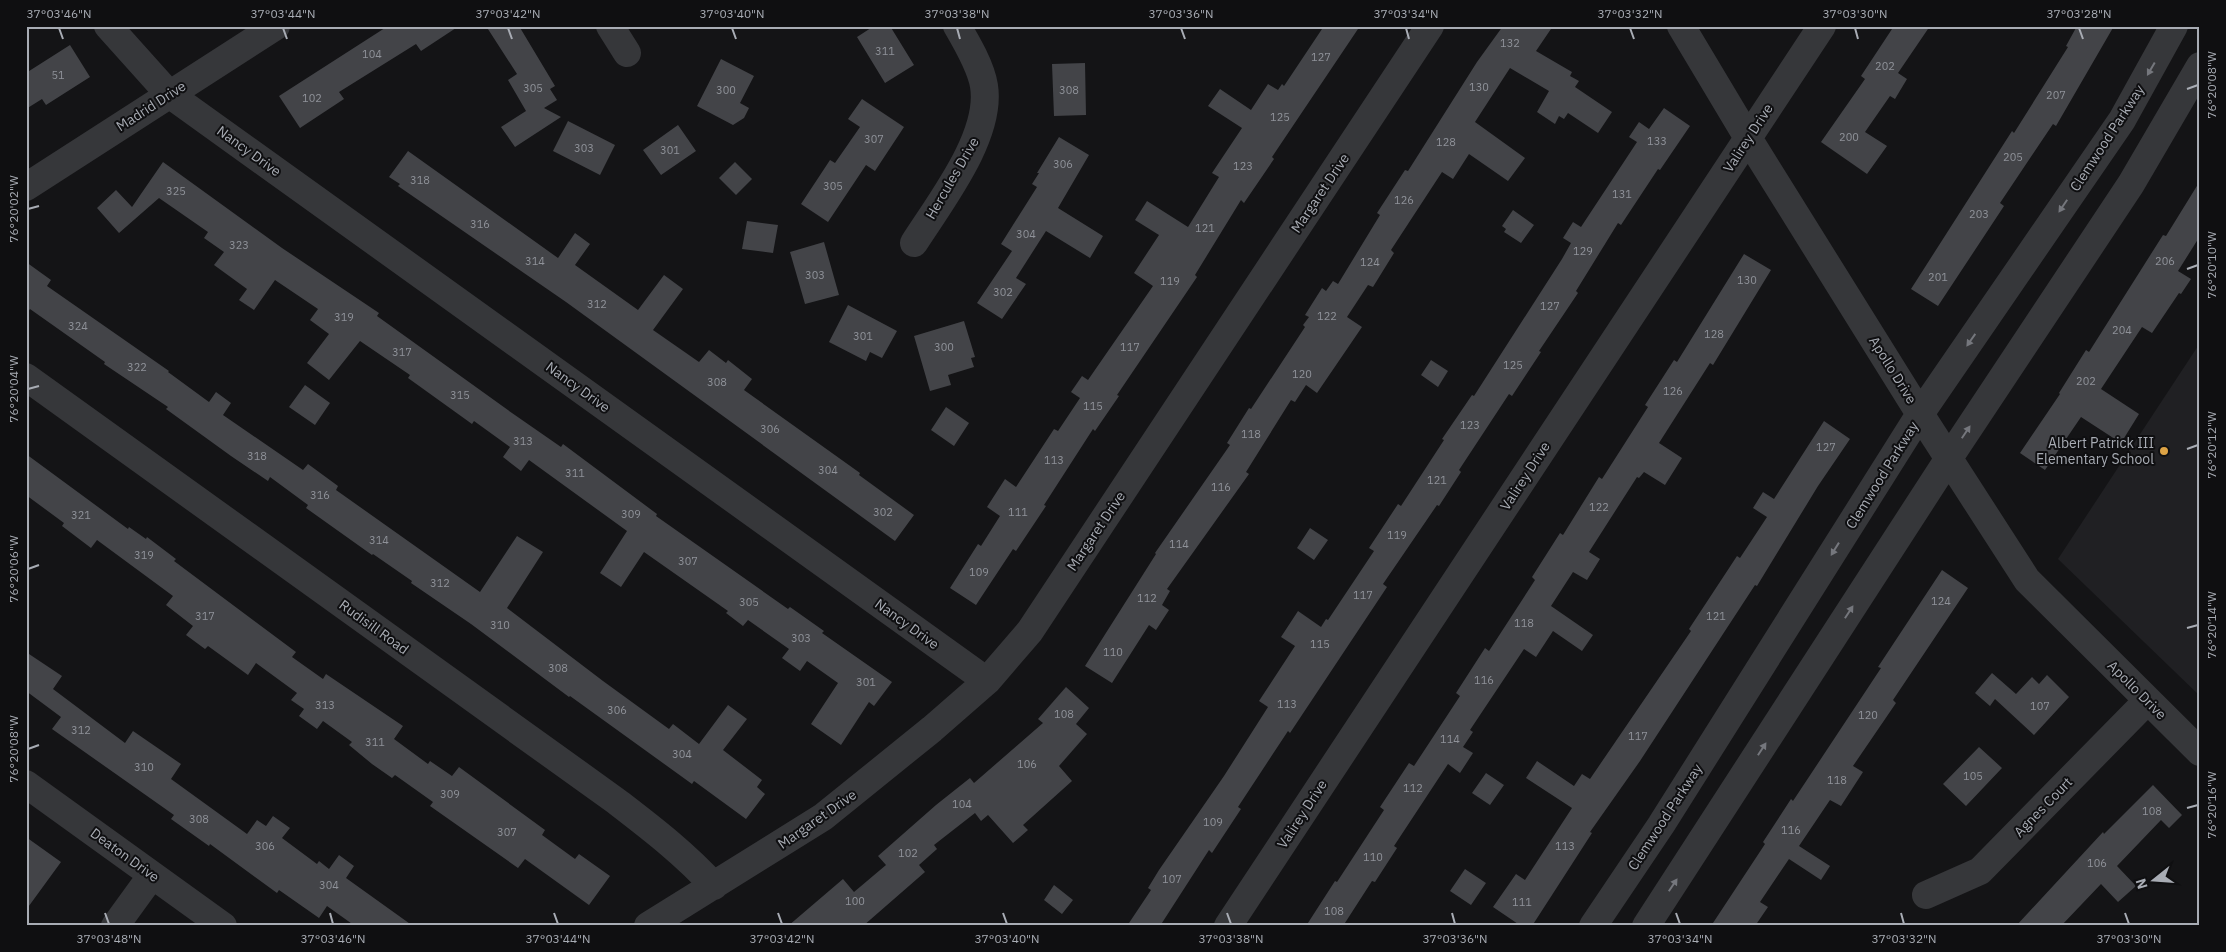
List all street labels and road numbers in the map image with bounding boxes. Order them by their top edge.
street label: Madrid Drive [113,77,190,135]
street label: Clemwood Parkway [2066,81,2148,195]
street label: Valirey Drive [1719,100,1777,176]
street label: Nancy Drive [213,122,285,181]
street label: Hercules Drive [921,134,983,222]
street label: Margaret Drive [1287,150,1353,236]
street label: Apollo Drive [1865,333,1921,407]
street label: Nancy Drive [542,358,614,417]
street label: Clemwood Parkway [1842,418,1922,532]
street label: Valirey Drive [1496,438,1554,514]
street label: Margaret Drive [1063,488,1129,574]
street label: Nancy Drive [871,595,943,654]
street label: Rudisill Road [336,596,412,658]
street label: Apollo Drive [2104,657,2170,723]
street label: Clemwood Parkway [1624,760,1706,874]
street label: Agnes Court [2010,773,2076,841]
street label: Valirey Drive [1273,776,1331,852]
street label: Margaret Drive [774,785,860,853]
street label: Deaton Drive [87,824,163,886]

